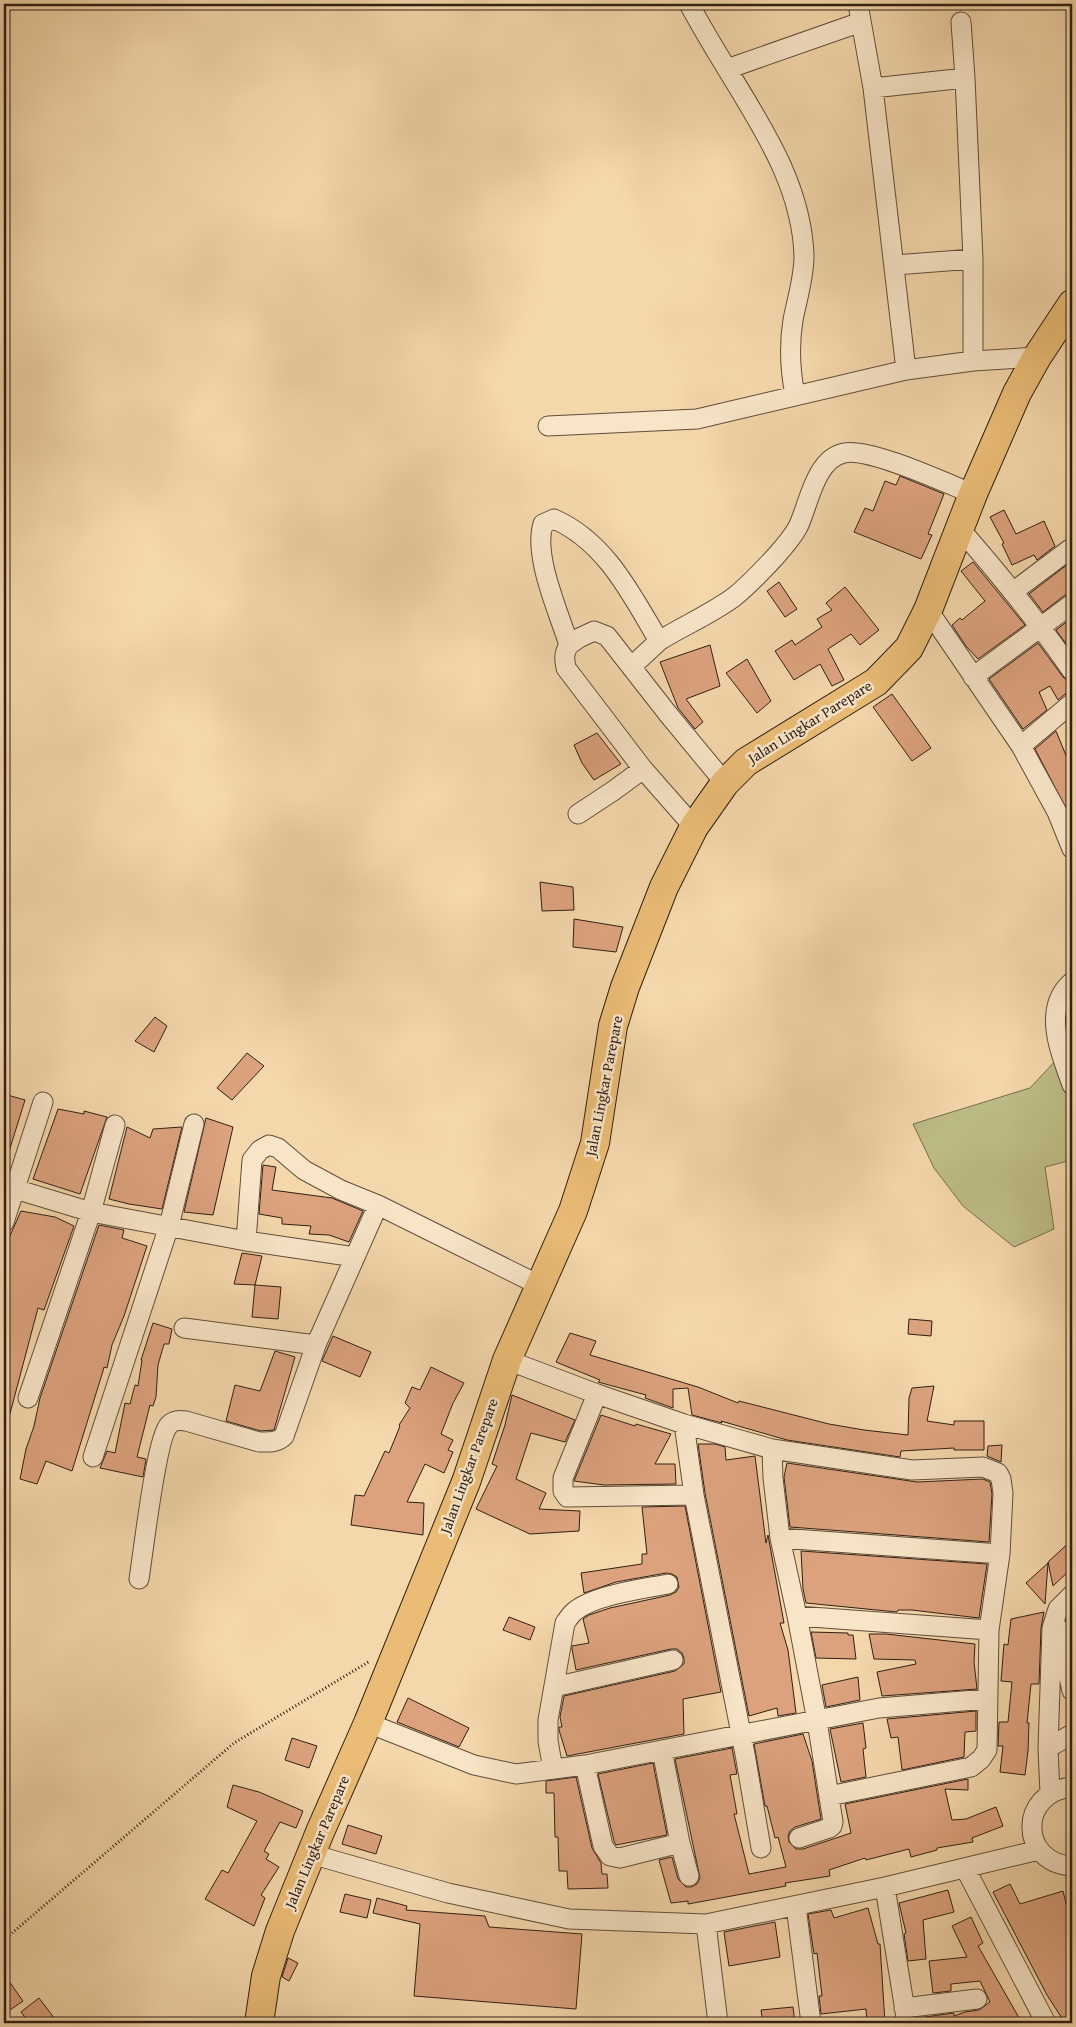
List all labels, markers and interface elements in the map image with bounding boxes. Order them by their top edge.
street label: Jalan Lingkar Parepare [742,675,876,769]
street label: Jalan Lingkar Parepare [579,1014,627,1160]
street label: Jalan Lingkar Parepare [434,1395,503,1538]
street label: Jalan Lingkar Parepare [278,1772,354,1913]

